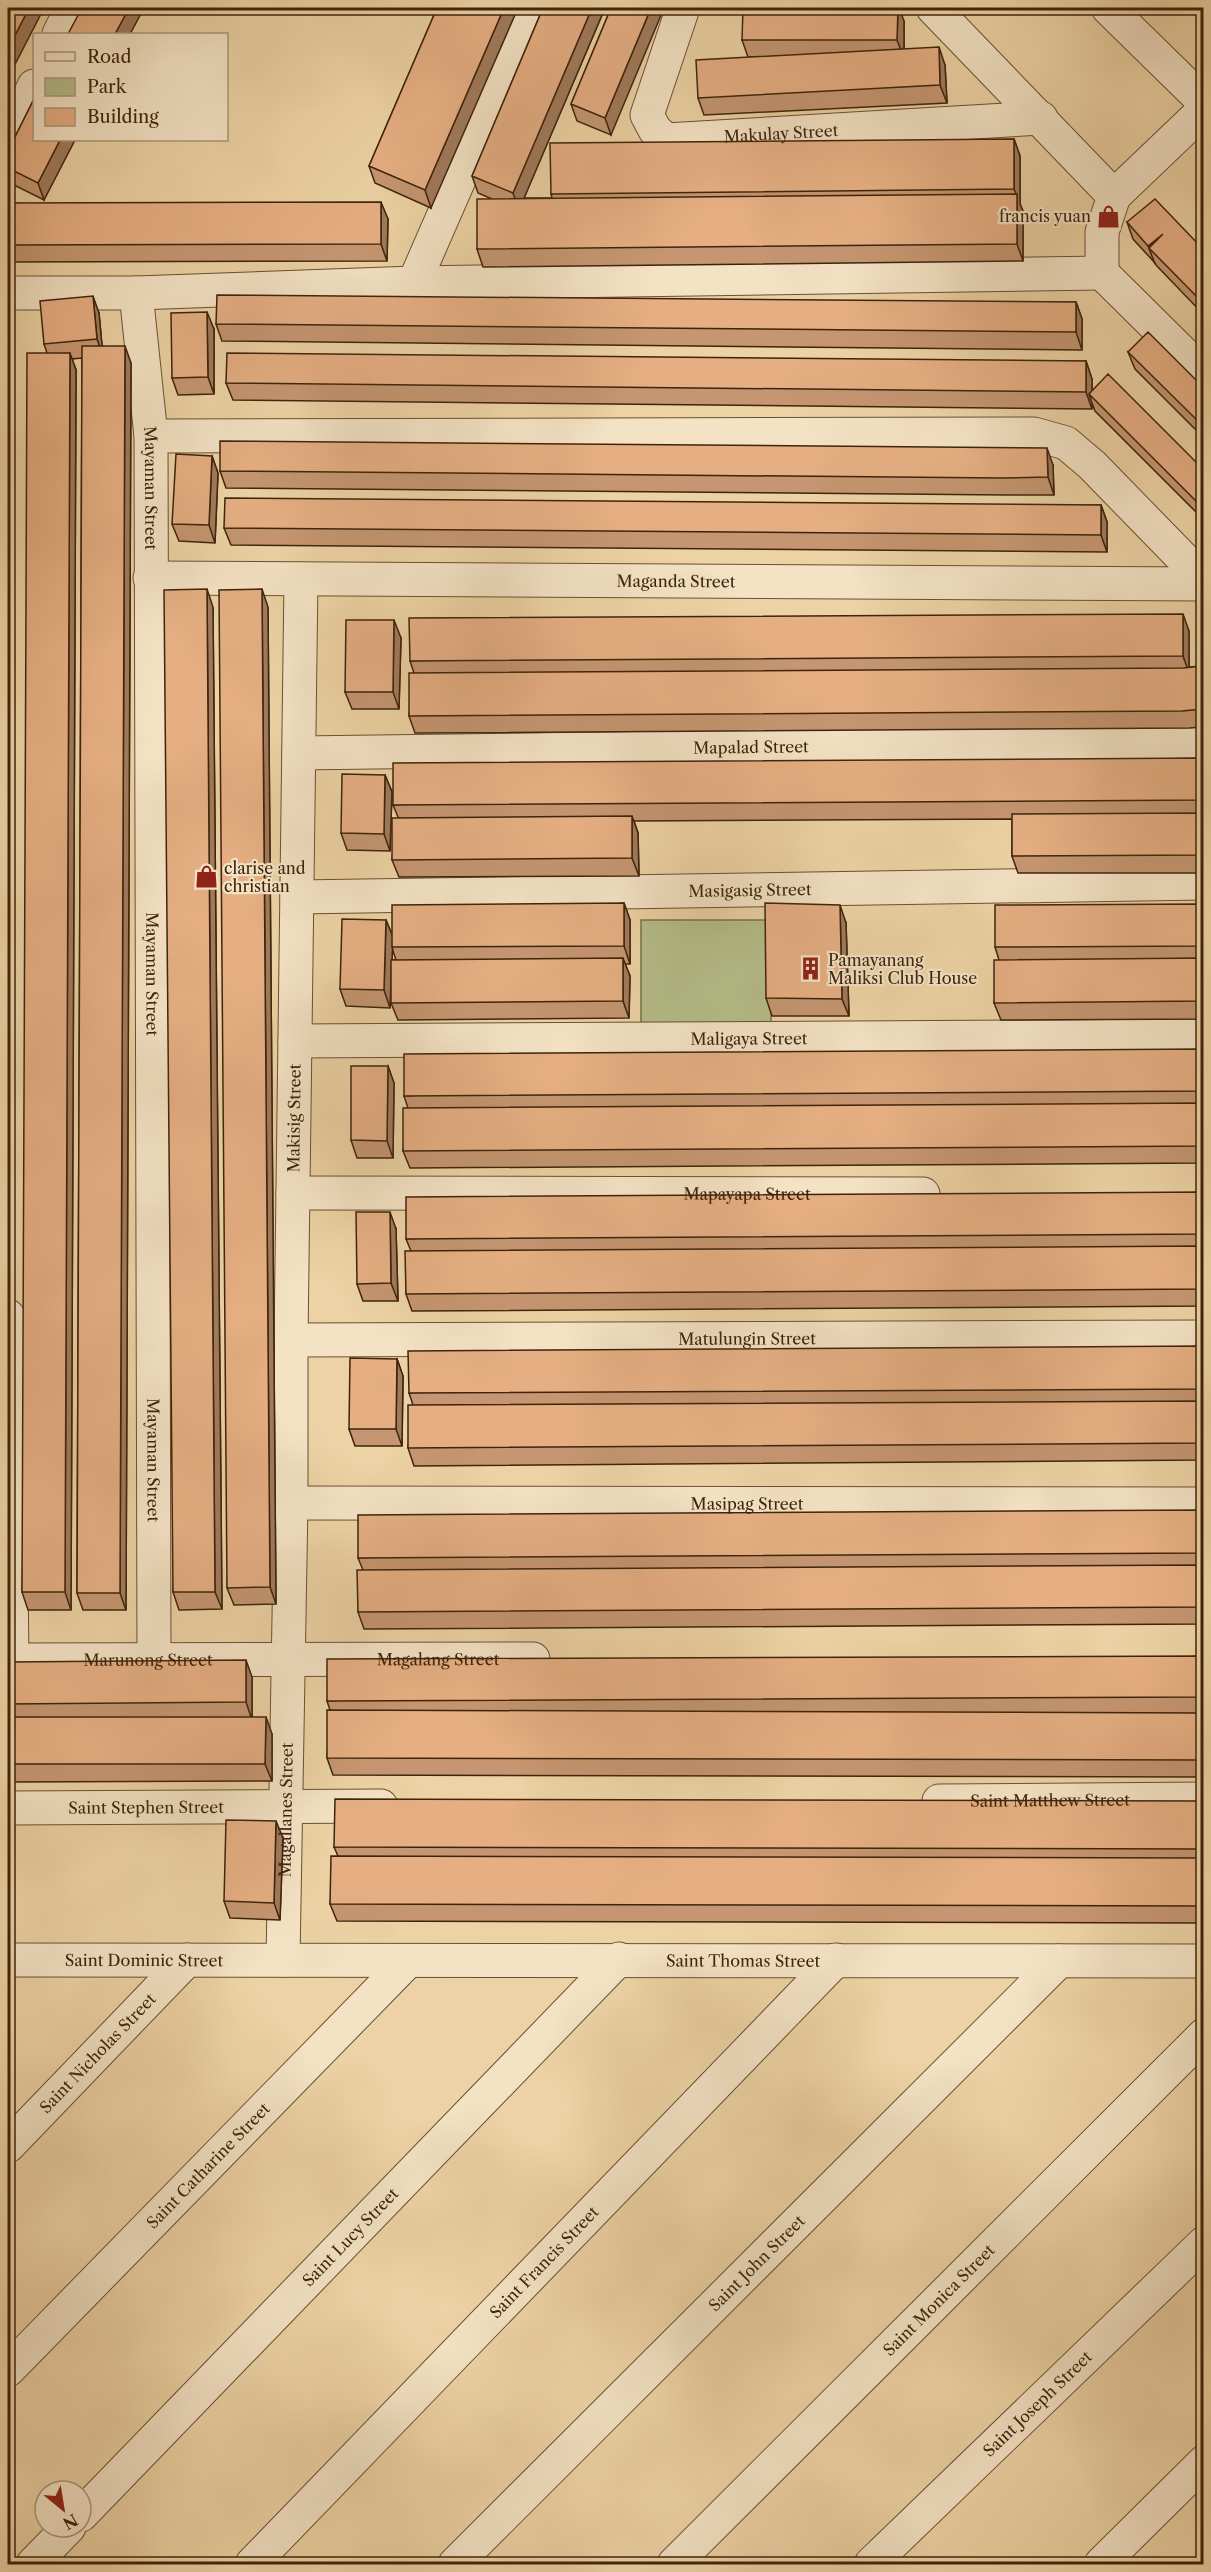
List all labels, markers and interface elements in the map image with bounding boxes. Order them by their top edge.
legend [33,33,228,141]
text: Road [87,46,132,68]
text: Park [87,76,128,98]
text: Building [87,106,159,128]
street label: Makulay Street [723,120,839,147]
shop icon: francis yuan [1096,203,1122,229]
place label: francis yuan [999,206,1091,226]
street label: Mayaman Street [140,425,162,551]
street label: Maganda Street [616,571,736,591]
street label: Mapalad Street [693,736,809,758]
place label: clarise and christian [224,858,306,896]
shop icon: clarise and christian [193,864,219,890]
street label: Masigasig Street [688,879,812,901]
street label: Mayaman Street [142,912,162,1037]
place label: Pamayanang Maliksi Club House [828,950,977,988]
building icon: Pamayanang Maliksi Club House [797,956,823,982]
street label: Maligaya Street [690,1028,808,1049]
street label: Makisig Street [283,1063,305,1172]
street label: Mapayapa Street [683,1184,811,1204]
street label: Matulungin Street [678,1328,816,1349]
street label: Mayaman Street [143,1398,164,1523]
street label: Masipag Street [691,1493,804,1514]
street label: Magalang Street [377,1649,500,1669]
street label: Marunong Street [83,1650,213,1670]
street label: Magallanes Street [274,1742,297,1878]
street label: Saint Matthew Street [970,1790,1130,1811]
street label: Saint Stephen Street [68,1797,224,1818]
street label: Saint Dominic Street [65,1950,224,1970]
street label: Saint Thomas Street [666,1951,820,1971]
street label: Saint Nicholas Street [35,1989,160,2117]
street label: Saint Catharine Street [142,2098,274,2233]
street label: Saint Lucy Street [298,2183,403,2290]
street label: Saint Francis Street [485,2202,603,2322]
street label: Saint John Street [704,2211,809,2315]
street label: Saint Monica Street [879,2240,999,2360]
street label: Saint Joseph Street [979,2346,1096,2461]
north arrow [33,2479,93,2539]
text: N [59,2510,82,2534]

